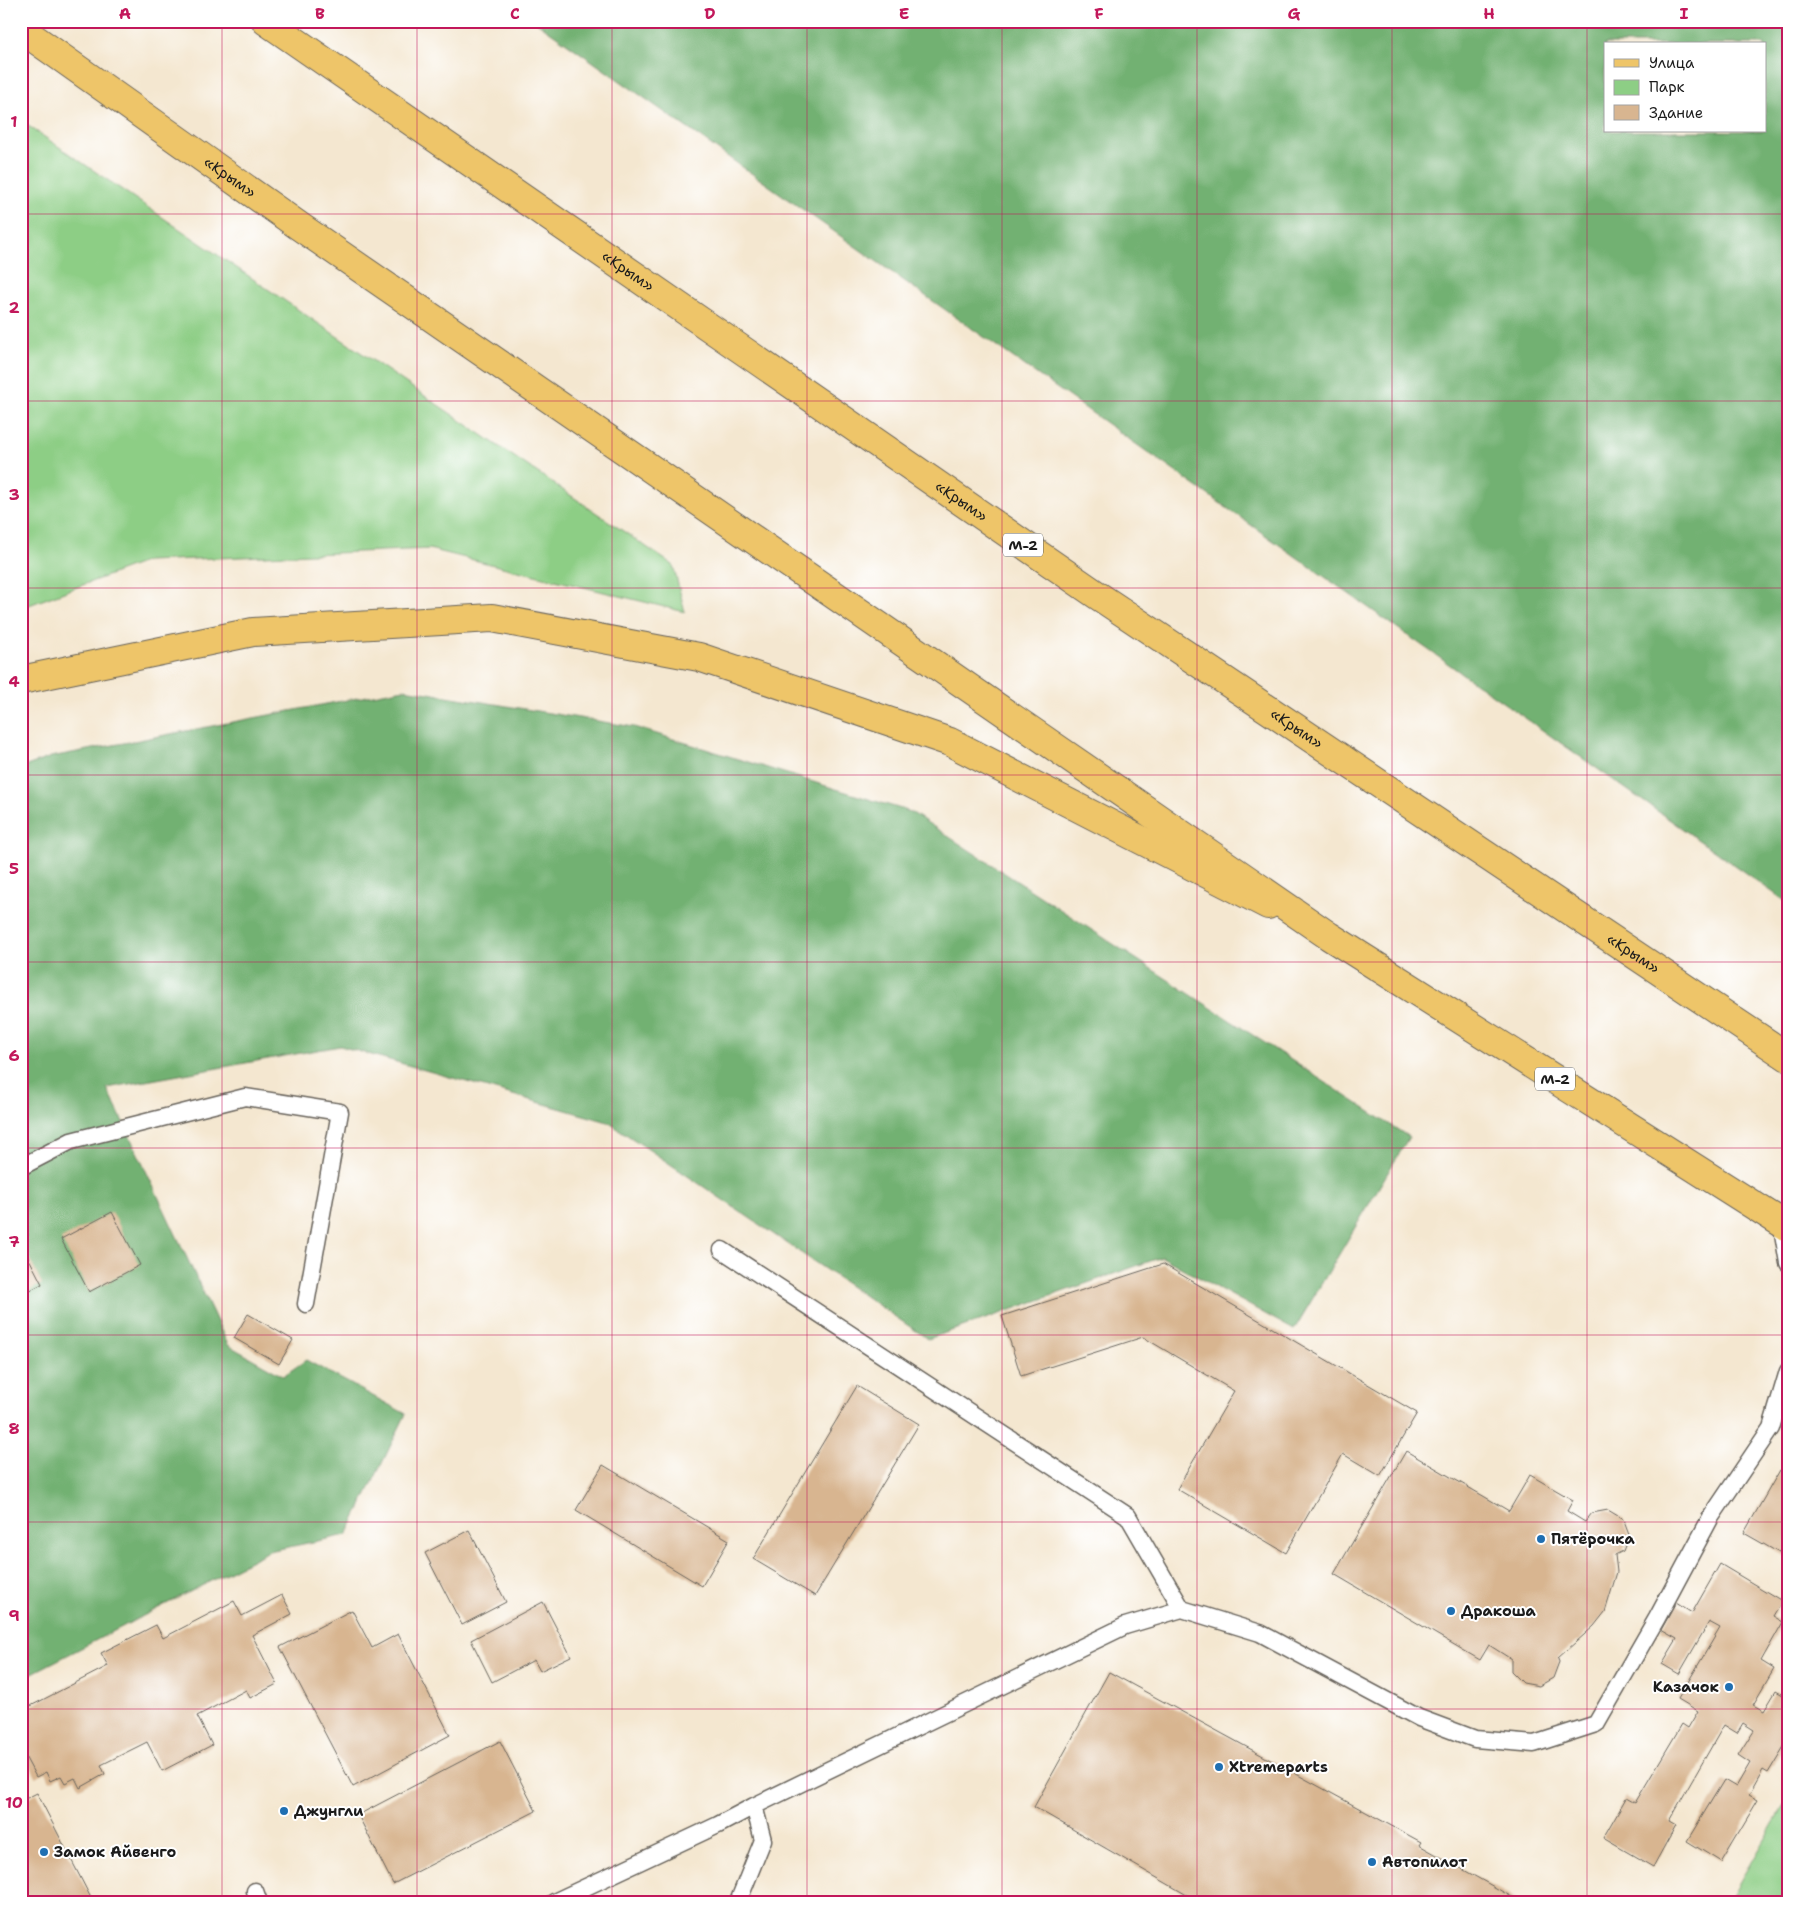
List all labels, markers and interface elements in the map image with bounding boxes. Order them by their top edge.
text: A [119,3,131,24]
text: B [315,3,325,24]
text: C [510,3,520,24]
text: D [704,3,716,24]
text: E [899,3,909,24]
text: F [1094,3,1104,24]
text: G [1288,3,1301,24]
text: H [1483,3,1495,24]
text: I [1680,3,1689,24]
legend [1604,42,1766,132]
text: Улица [1649,53,1695,73]
text: Парк [1649,77,1685,97]
text: Здание [1649,103,1703,123]
text: 1 [10,111,18,132]
street label: «Крым» [200,152,260,202]
street label: «Крым» [598,246,658,296]
text: 2 [8,297,20,318]
street label: «Крым» [931,476,991,526]
text: 3 [8,484,20,505]
road number: М-2 [1003,534,1043,556]
text: 4 [8,671,20,692]
street label: «Крым» [1266,704,1327,753]
text: 5 [9,858,19,879]
street label: «Крым» [1603,929,1663,978]
text: 6 [8,1045,20,1066]
road number: М-2 [1535,1068,1575,1090]
text: 7 [8,1231,20,1252]
text: 8 [8,1418,20,1439]
place label: Пятёрочка [1551,1529,1635,1549]
marker: Пятёрочка [1535,1533,1547,1545]
place label: Дракоша [1461,1601,1537,1621]
text: 9 [8,1605,20,1626]
marker: Дракоша [1445,1605,1457,1617]
place label: Казачок [1653,1677,1720,1697]
marker: Казачок [1723,1681,1735,1693]
place label: Xtremeparts [1229,1757,1328,1777]
marker: Xtremeparts [1213,1761,1225,1773]
text: 10 [5,1792,23,1813]
place label: Джунгли [294,1801,364,1821]
marker: Джунгли [278,1805,290,1817]
place label: Замок Айвенго [54,1842,176,1862]
marker: Замок Айвенго [38,1846,50,1858]
place label: Автопилот [1382,1852,1467,1872]
marker: Автопилот [1366,1856,1378,1868]

